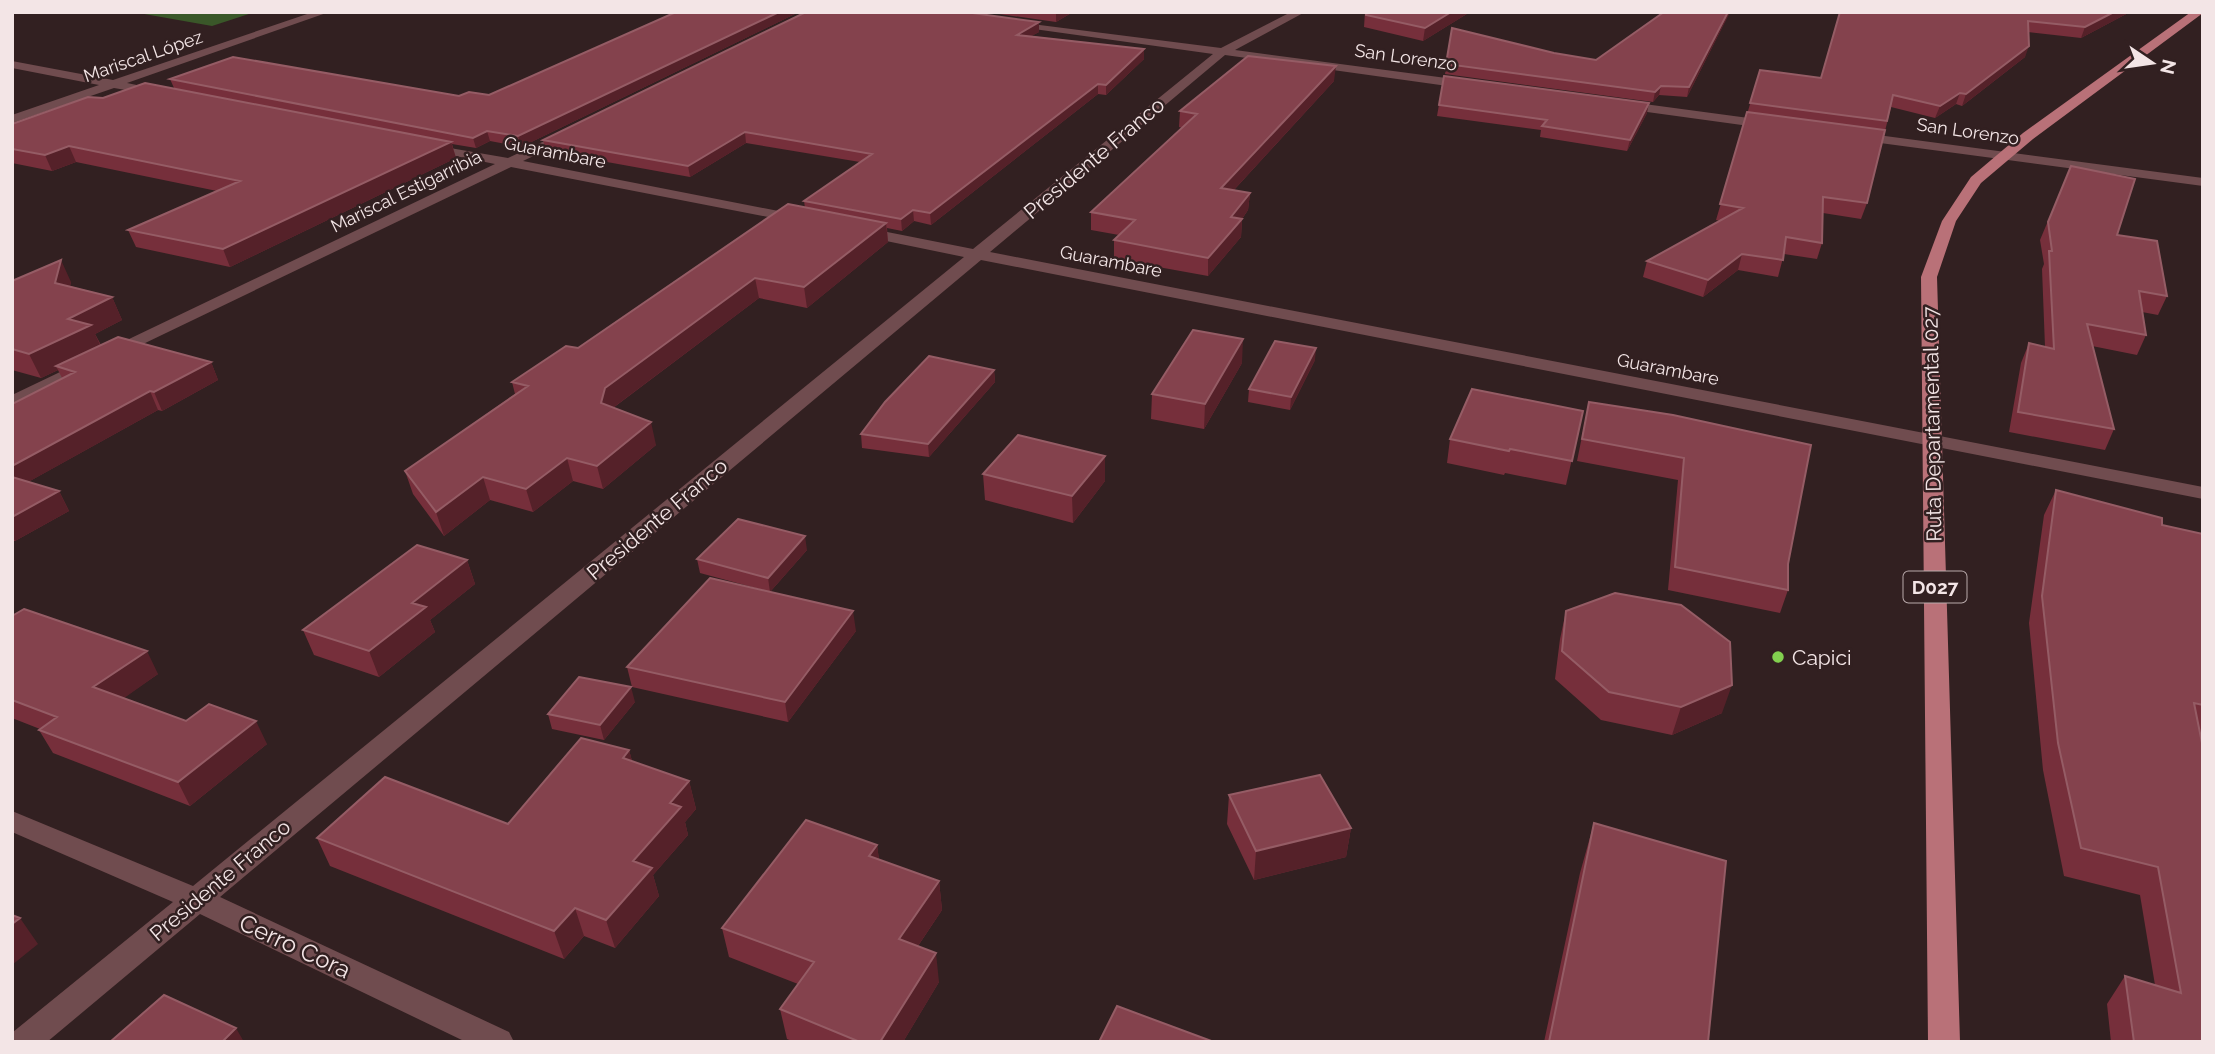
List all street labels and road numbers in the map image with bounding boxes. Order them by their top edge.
street label: Mariscal López [81,26,205,86]
street label: San Lorenzo [1353,39,1459,75]
street label: Presidente Franco [1019,92,1169,224]
street label: San Lorenzo [1915,113,2021,149]
street label: Guarambare [502,132,608,172]
street label: Mariscal Estigarribia [327,145,485,237]
street label: Guarambare [1058,241,1164,281]
street label: Ruta Departamental 027 [1917,305,1947,542]
street label: Guarambare [1615,349,1721,389]
street label: Presidente Franco [582,453,732,585]
road number: D027 [1904,572,1966,602]
street label: Presidente Franco [145,814,295,946]
street label: Cerro Cora [235,908,355,984]

